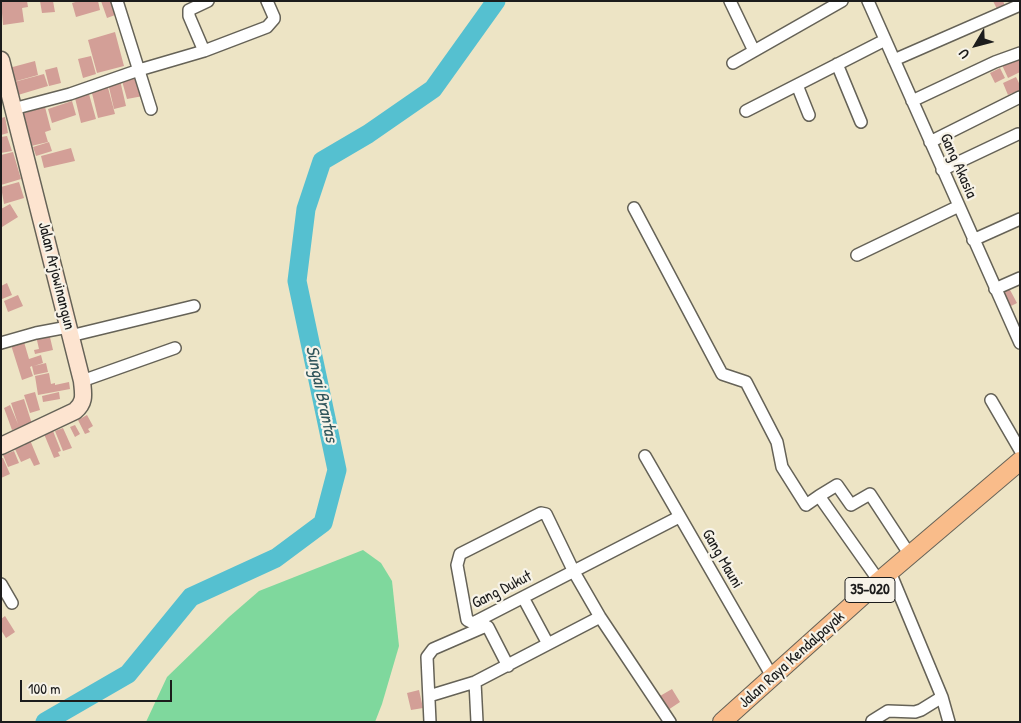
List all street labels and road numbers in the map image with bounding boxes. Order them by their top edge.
street label: Gang Akasia [935,131,981,201]
street label: Jalan Arjowinangun [33,220,79,332]
street label: Gang Mauni [697,526,747,592]
street label: Gang Dukut [469,567,535,613]
road number: 35-020 [845,578,895,602]
street label: Jalan Raya Kendalpayak [735,608,849,712]

